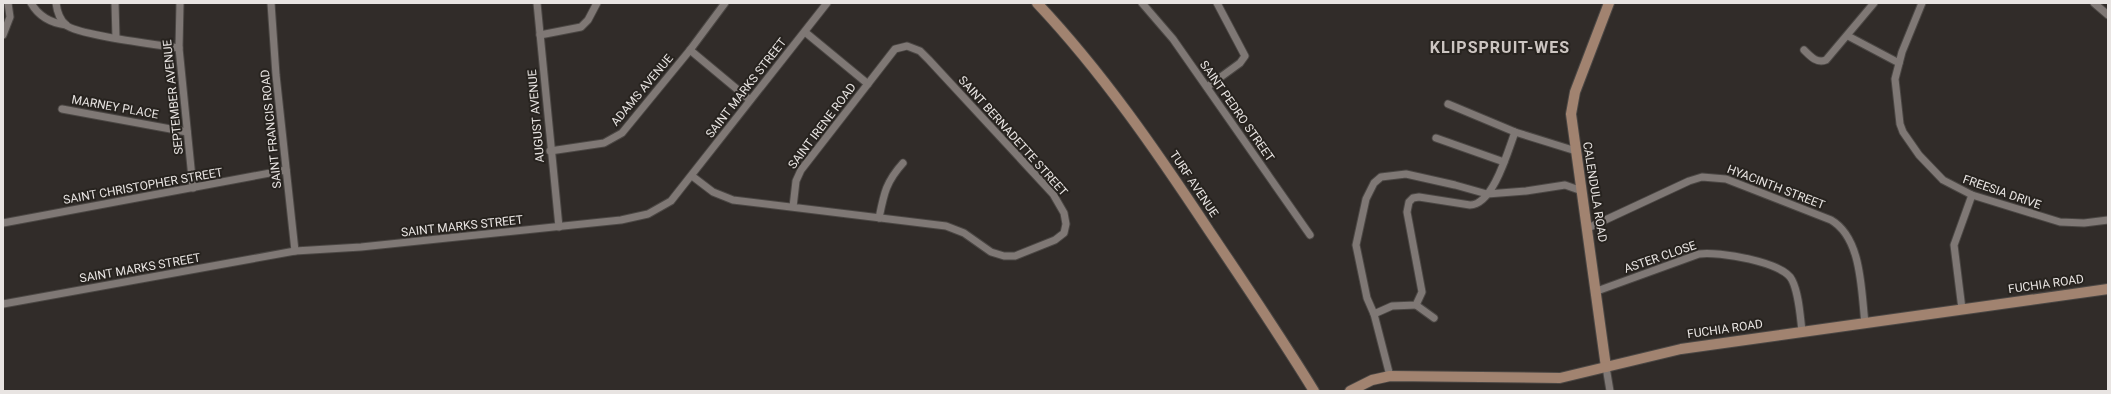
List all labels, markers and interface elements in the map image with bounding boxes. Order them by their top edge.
street label: SAINT MARKS STREET [703,35,789,141]
district label: KLIPSPRUIT-WES [1430,38,1570,57]
street label: SEPTEMBER AVENUE [160,39,186,155]
street label: ADAMS AVENUE [608,51,676,129]
street label: SAINT PEDRO STREET [1197,58,1277,164]
street label: SAINT FRANCIS ROAD [258,69,284,189]
street label: AUGUST AVENUE [525,69,547,163]
street label: SAINT BERNADETTE STREET [955,73,1071,199]
street label: SAINT IRENE ROAD [785,80,859,172]
street label: MARNEY PLACE [70,92,160,122]
street label: CALENDULA ROAD [1580,141,1610,243]
street label: TURF AVENUE [1167,148,1221,220]
street label: HYACINTH STREET [1725,162,1827,212]
street label: SAINT CHRISTOPHER STREET [62,165,224,207]
street label: FREESIA DRIVE [1961,172,2043,212]
street label: SAINT MARKS STREET [400,213,524,239]
street label: ASTER CLOSE [1622,238,1698,276]
street label: SAINT MARKS STREET [78,250,202,286]
street label: FUCHIA ROAD [2007,272,2085,296]
street label: FUCHIA ROAD [1686,317,1764,341]

